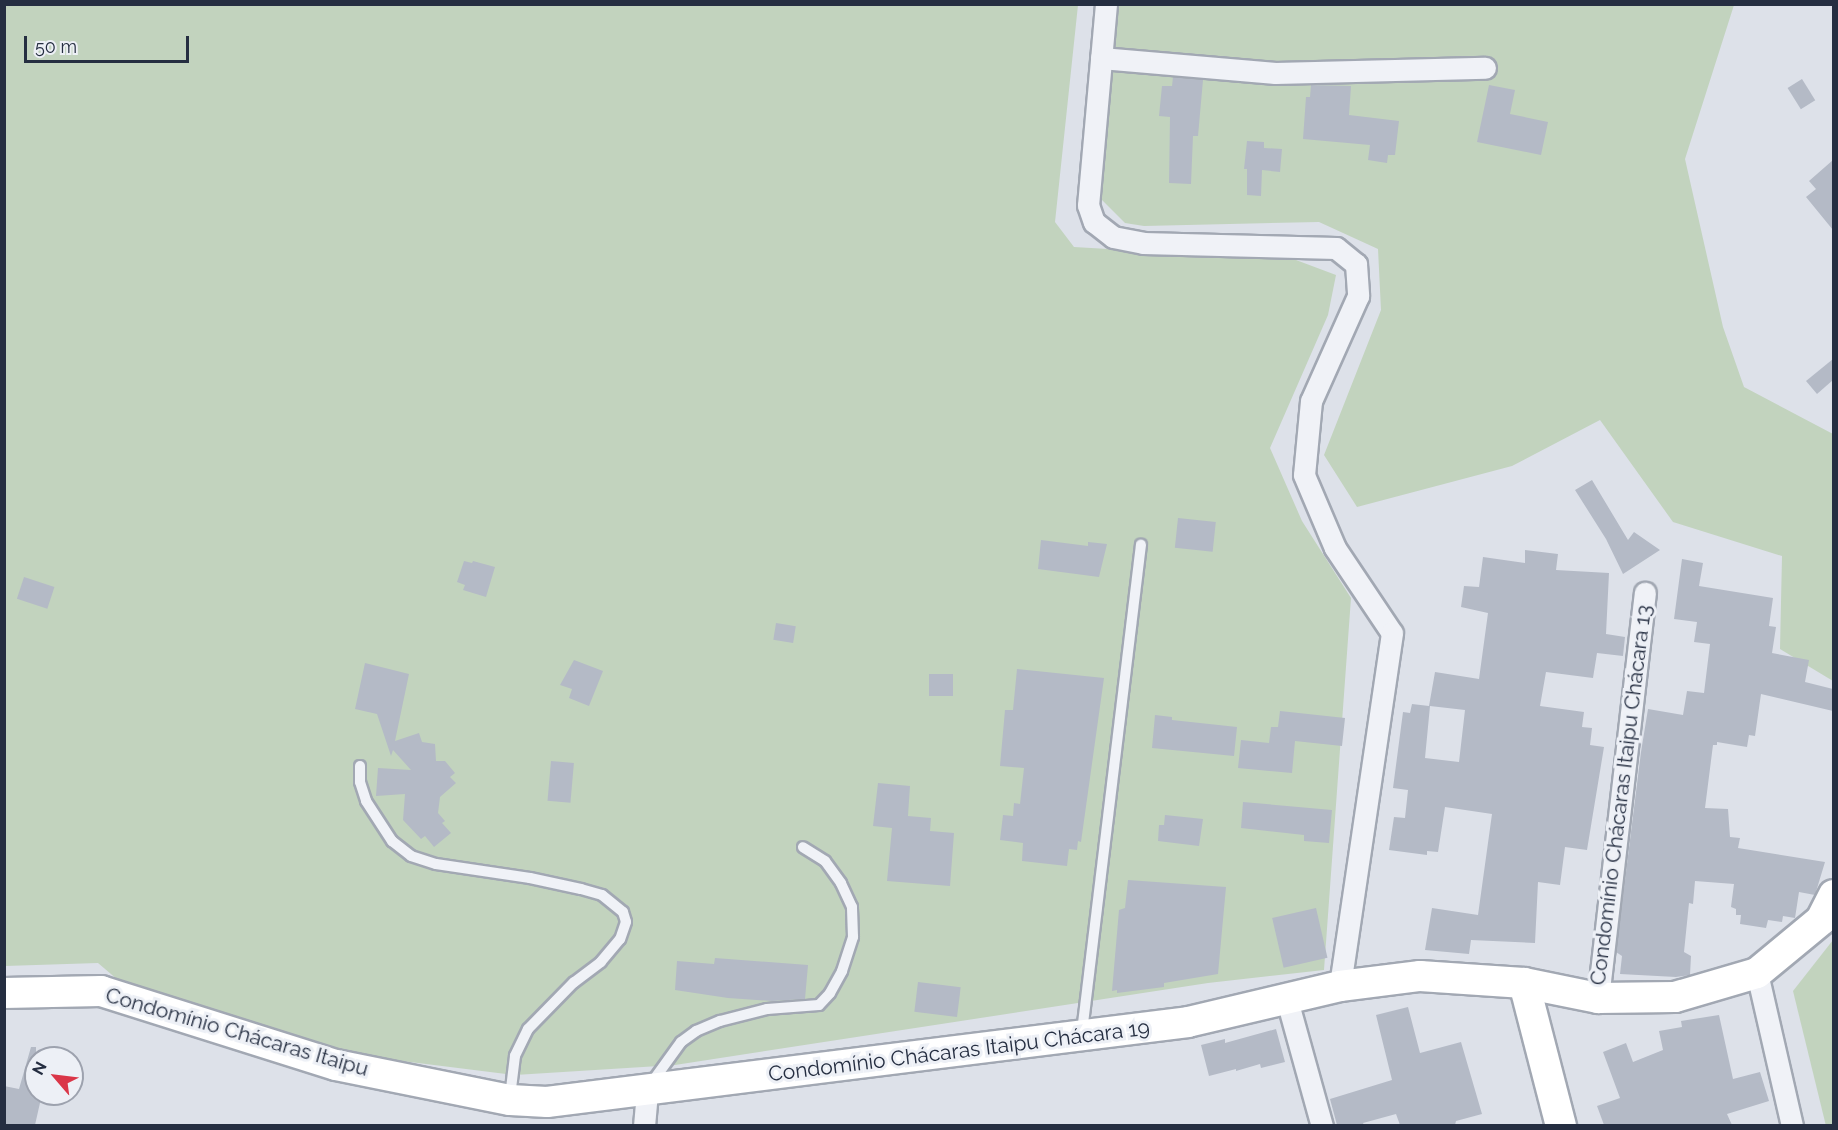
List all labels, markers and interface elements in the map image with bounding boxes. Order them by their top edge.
scale bar [27,24,192,62]
text: 50 m [35,36,77,57]
street label: Condomínio Chácaras Itaipu Chácara 13 [1585,603,1657,987]
street label: Condomínio Chácaras Itaipu [103,982,371,1082]
street label: Condomínio Chácaras Itaipu Chácara 19 [767,1015,1151,1087]
north arrow [24,1046,84,1106]
text: N [28,1058,51,1078]

